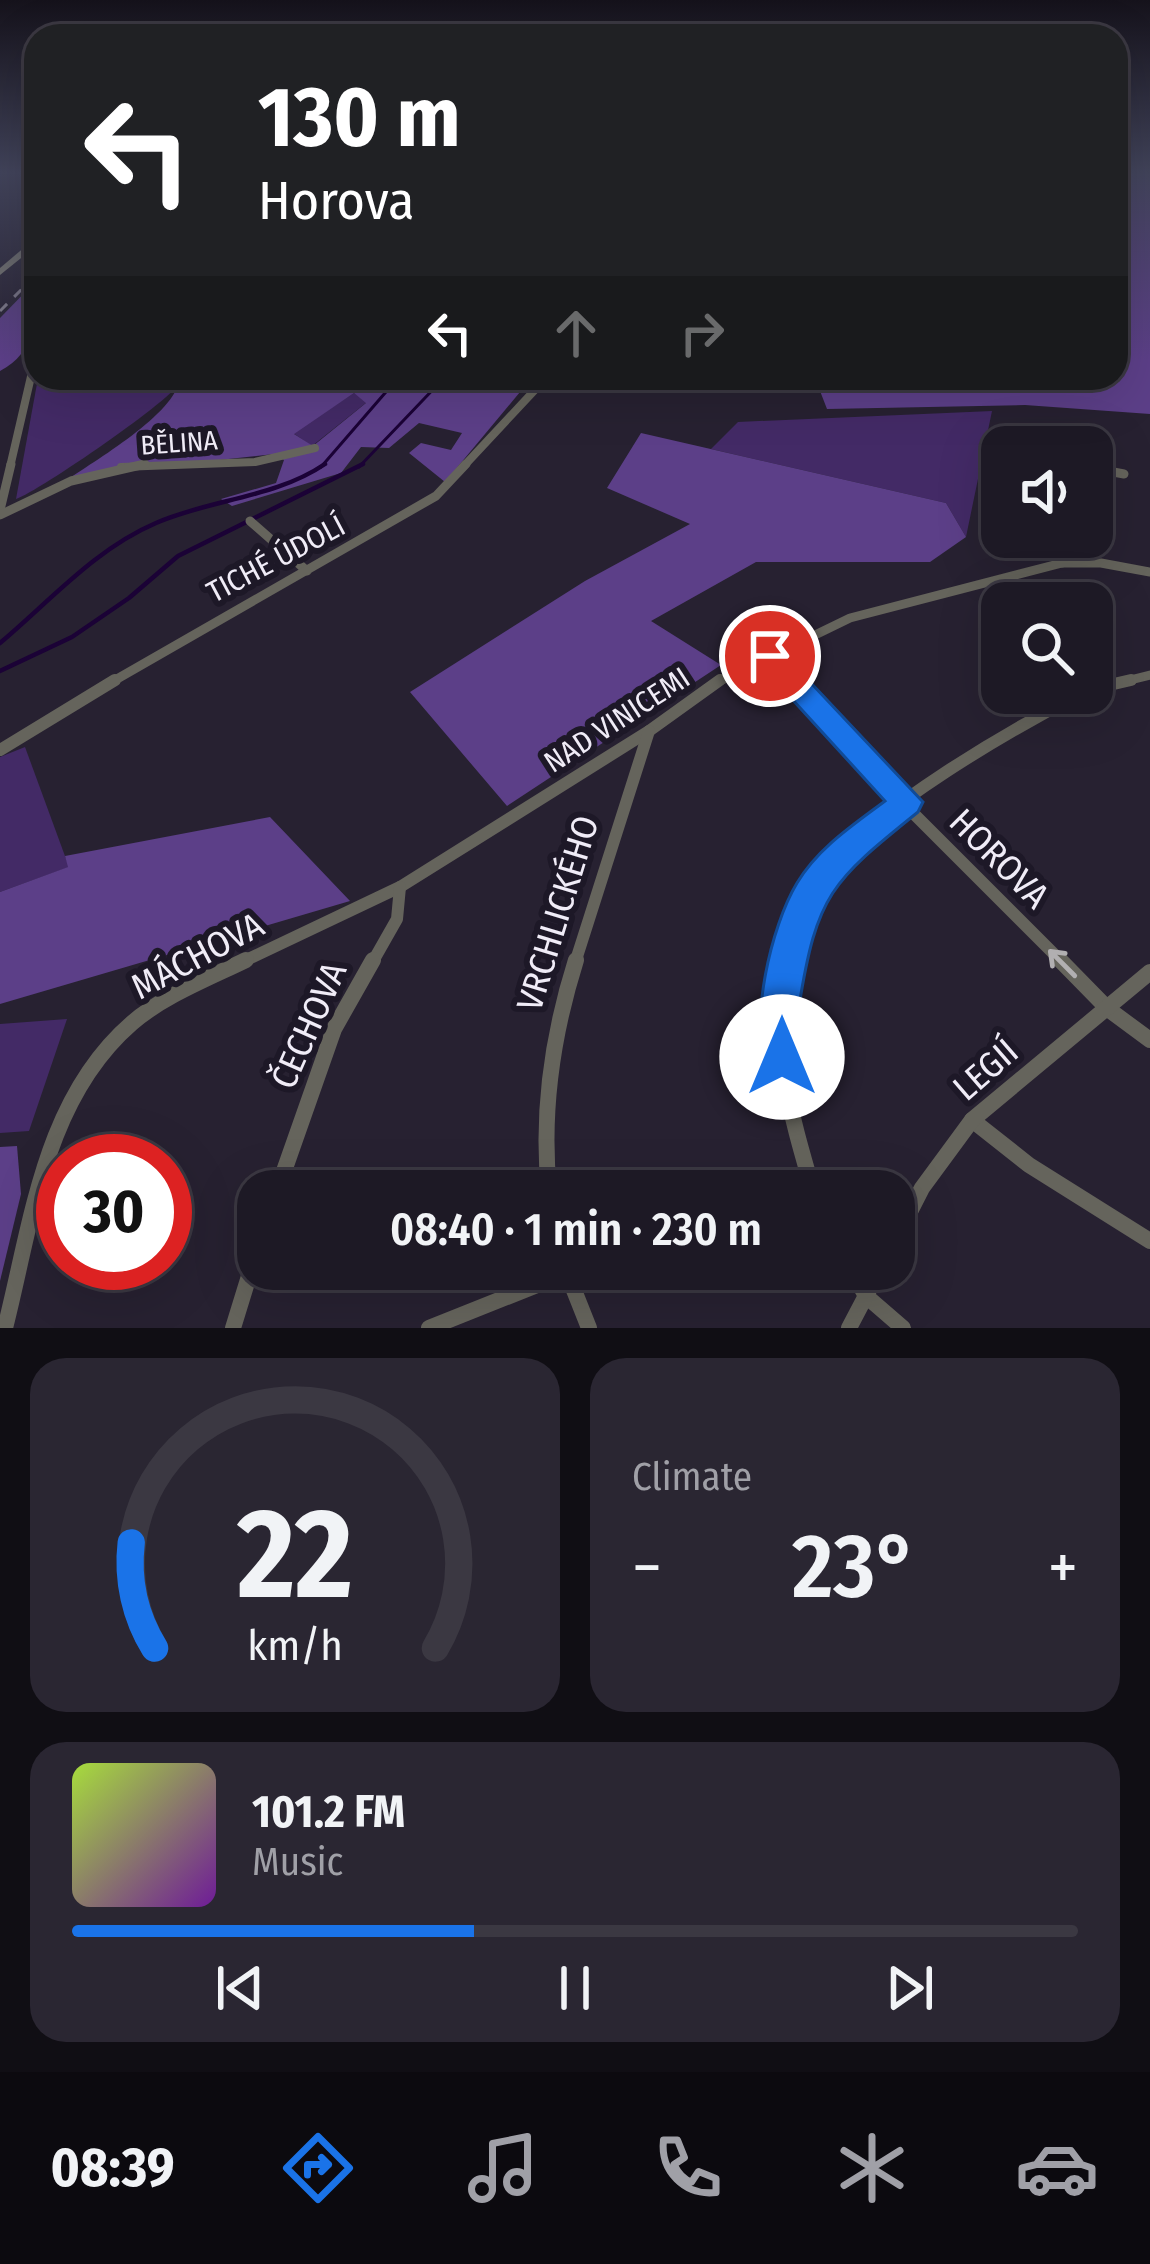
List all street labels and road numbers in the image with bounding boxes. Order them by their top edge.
street label: BĚLINA [139,423,219,462]
street label: TICHÉ ÚDOLÍ [201,508,351,610]
street label: NAD VINICEMI [538,660,696,780]
street label: HOROVA [940,800,1058,918]
street label: VRCHLICKÉHO [506,810,608,1016]
street label: MÁCHOVA [123,902,271,1009]
street label: ČECHOVA [261,955,356,1096]
street label: LEGIÍ [943,1029,1027,1110]

